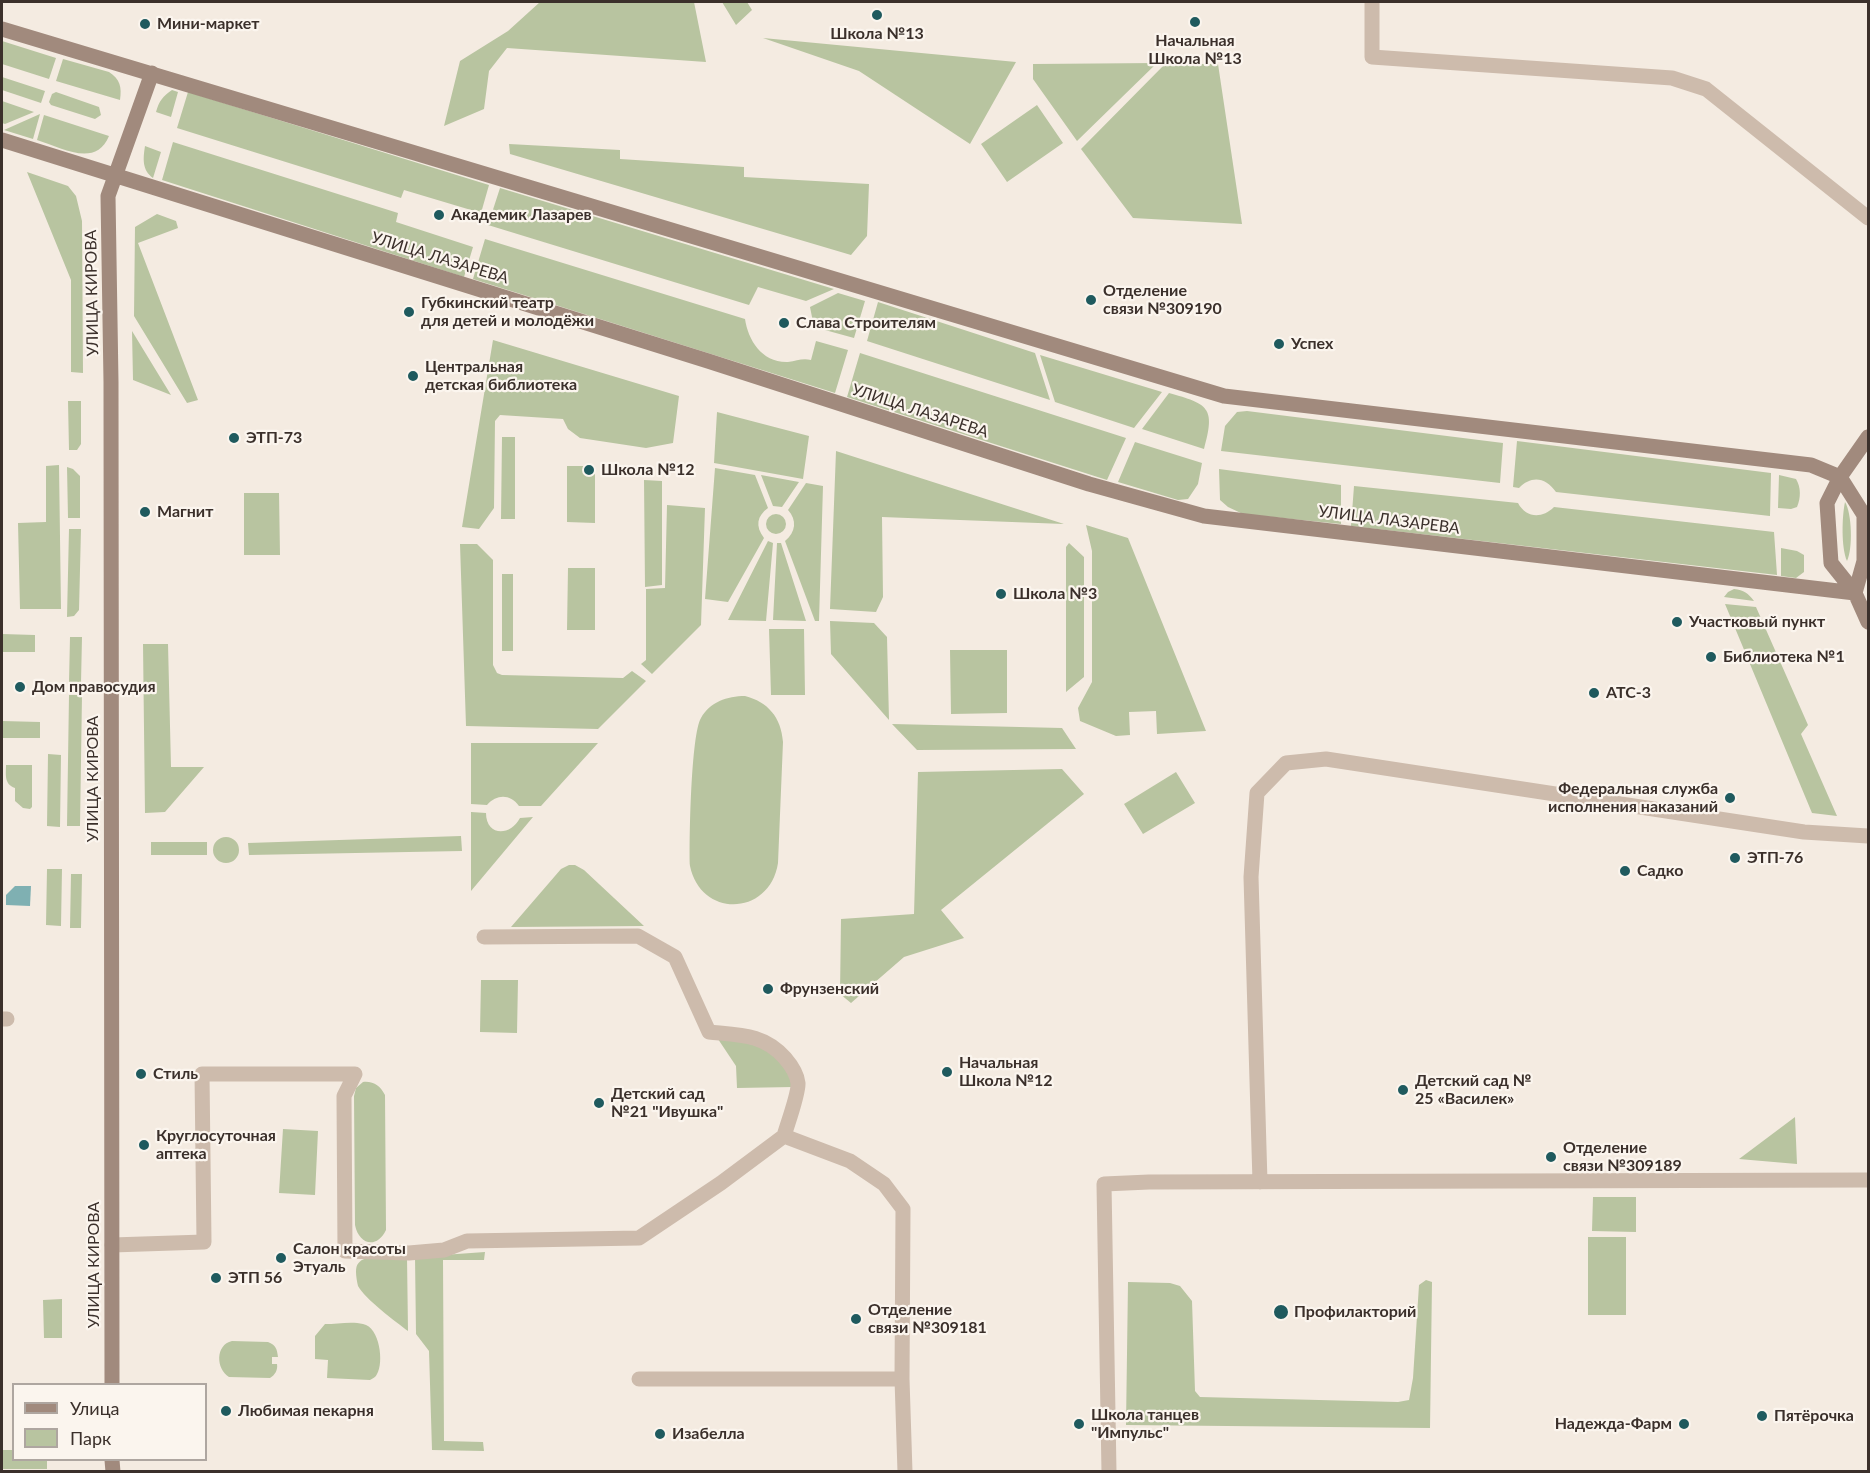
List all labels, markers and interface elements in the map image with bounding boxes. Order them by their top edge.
marker: Школа №13 [870,8,884,22]
place label: Мини-маркет [157,14,259,34]
marker: Начальная Школа №13 [1188,15,1202,29]
marker: Мини-маркет [138,17,152,31]
place label: Школа №13 [830,24,924,44]
place label: Начальная Школа №13 [1148,31,1242,69]
place label: Академик Лазарев [451,205,592,225]
marker: Академик Лазарев [432,208,446,222]
street label: УЛИЦА ЛАЗАРЕВА [369,228,511,288]
street label: УЛИЦА КИРОВА [81,230,103,356]
place label: Отделение связи №309190 [1103,281,1222,319]
place label: Губкинский театр для детей и молодёжи [421,293,594,331]
marker: Отделение связи №309190 [1084,293,1098,307]
marker: Губкинский театр для детей и молодёжи [402,305,416,319]
place label: Слава Строителям [796,313,936,333]
marker: Слава Строителям [777,316,791,330]
place label: Успех [1291,334,1333,354]
marker: Успех [1272,337,1286,351]
place label: Центральная детская библиотека [425,357,577,395]
marker: Центральная детская библиотека [406,369,420,383]
street label: УЛИЦА ЛАЗАРЕВА [849,380,991,442]
place label: ЭТП-73 [246,428,302,448]
marker: ЭТП-73 [227,431,241,445]
place label: Школа №12 [601,460,695,480]
marker: Школа №12 [582,463,596,477]
place label: Магнит [157,502,213,522]
street label: УЛИЦА ЛАЗАРЕВА [1317,502,1461,538]
marker: Магнит [138,505,152,519]
place label: Школа №3 [1013,584,1097,604]
marker: Школа №3 [994,587,1008,601]
place label: Участковый пункт [1689,612,1825,632]
marker: Участковый пункт [1670,615,1684,629]
place label: Библиотека №1 [1723,647,1845,667]
marker: Библиотека №1 [1704,650,1718,664]
place label: Дом правосудия [32,677,156,697]
marker: Дом правосудия [13,680,27,694]
place label: АТС-3 [1606,683,1651,703]
marker: АТС-3 [1587,686,1601,700]
street label: УЛИЦА КИРОВА [83,716,103,842]
place label: Федеральная служба исполнения наказаний [1548,779,1718,817]
marker: Федеральная служба исполнения наказаний [1723,791,1737,805]
place label: ЭТП-76 [1747,848,1803,868]
marker: ЭТП-76 [1728,851,1742,865]
place label: Садко [1637,861,1683,881]
marker: Садко [1618,864,1632,878]
place label: Фрунзенский [780,979,879,999]
marker: Фрунзенский [761,982,775,996]
place label: Начальная Школа №12 [959,1053,1053,1091]
place label: Стиль [153,1064,198,1084]
marker: Начальная Школа №12 [940,1065,954,1079]
marker: Стиль [134,1067,148,1081]
place label: Детский сад № 25 «Василек» [1415,1071,1532,1109]
marker: Детский сад № 25 «Василек» [1396,1083,1410,1097]
place label: Детский сад №21 "Ивушка" [611,1084,723,1122]
marker: Детский сад №21 "Ивушка" [592,1096,606,1110]
place label: Круглосуточная аптека [156,1126,276,1164]
marker: Круглосуточная аптека [137,1138,151,1152]
place label: Отделение связи №309189 [1563,1138,1682,1176]
marker: Отделение связи №309189 [1544,1150,1558,1164]
street label: УЛИЦА КИРОВА [84,1202,104,1328]
place label: Салон красоты Этуаль [293,1239,406,1277]
marker: Салон красоты Этуаль [274,1251,288,1265]
place label: ЭТП 56 [228,1268,282,1288]
marker: ЭТП 56 [209,1271,223,1285]
place label: Отделение связи №309181 [868,1300,987,1338]
place label: Профилакторий [1294,1302,1416,1322]
marker: Профилакторий [1272,1303,1290,1321]
marker: Отделение связи №309181 [849,1312,863,1326]
legend [12,1383,207,1461]
text: Улица [70,1397,120,1419]
place label: Любимая пекарня [238,1401,374,1421]
marker: Любимая пекарня [219,1404,233,1418]
place label: Школа танцев "Импульс" [1091,1405,1199,1443]
place label: Пятёрочка [1774,1406,1854,1426]
marker: Пятёрочка [1755,1409,1769,1423]
place label: Надежда-Фарм [1555,1414,1672,1434]
marker: Школа танцев "Импульс" [1072,1417,1086,1431]
marker: Надежда-Фарм [1677,1417,1691,1431]
place label: Изабелла [672,1424,745,1444]
text: Парк [70,1427,111,1449]
marker: Изабелла [653,1427,667,1441]

